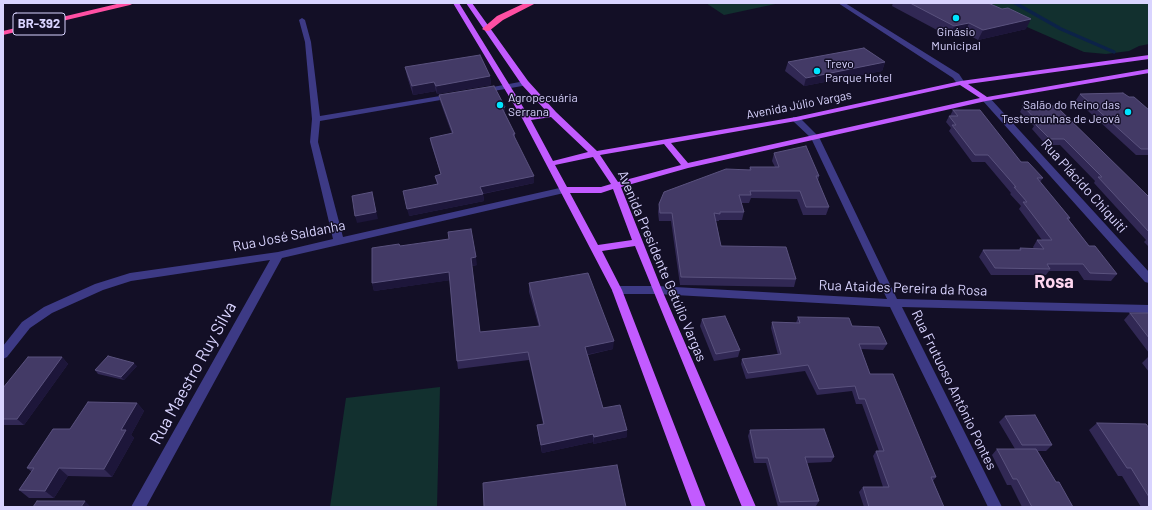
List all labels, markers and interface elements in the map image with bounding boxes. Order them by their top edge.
road number: BR-392 [13,13,65,35]
marker: Ginásio Municipal [951,13,961,23]
place label: Ginásio Municipal [931,25,981,53]
place label: Trevo Parque Hotel [825,57,892,85]
marker: Trevo Parque Hotel [812,66,822,76]
street label: Avenida Júlio Vargas [745,88,853,122]
place label: Agropecuária Serrana [508,91,578,119]
place label: Salão do Reino das Testemunhas de Jeová [1001,98,1120,126]
marker: Agropecuária Serrana [495,100,505,110]
marker: Salão do Reino das Testemunhas de Jeová [1123,107,1133,117]
street label: Rua Plácido Chiquiti [1037,136,1131,236]
street label: Avenida Presidente Getúlio Vargas [614,168,710,364]
street label: Rua José Saldanha [231,217,347,255]
district label: Rosa [1034,271,1074,293]
street label: Rua Ataides Pereira da Rosa [818,277,988,299]
street label: Rua Maestro Ruy Silva [145,298,241,448]
street label: Rua Frutuoso Antônio Pontes [908,307,1000,473]

